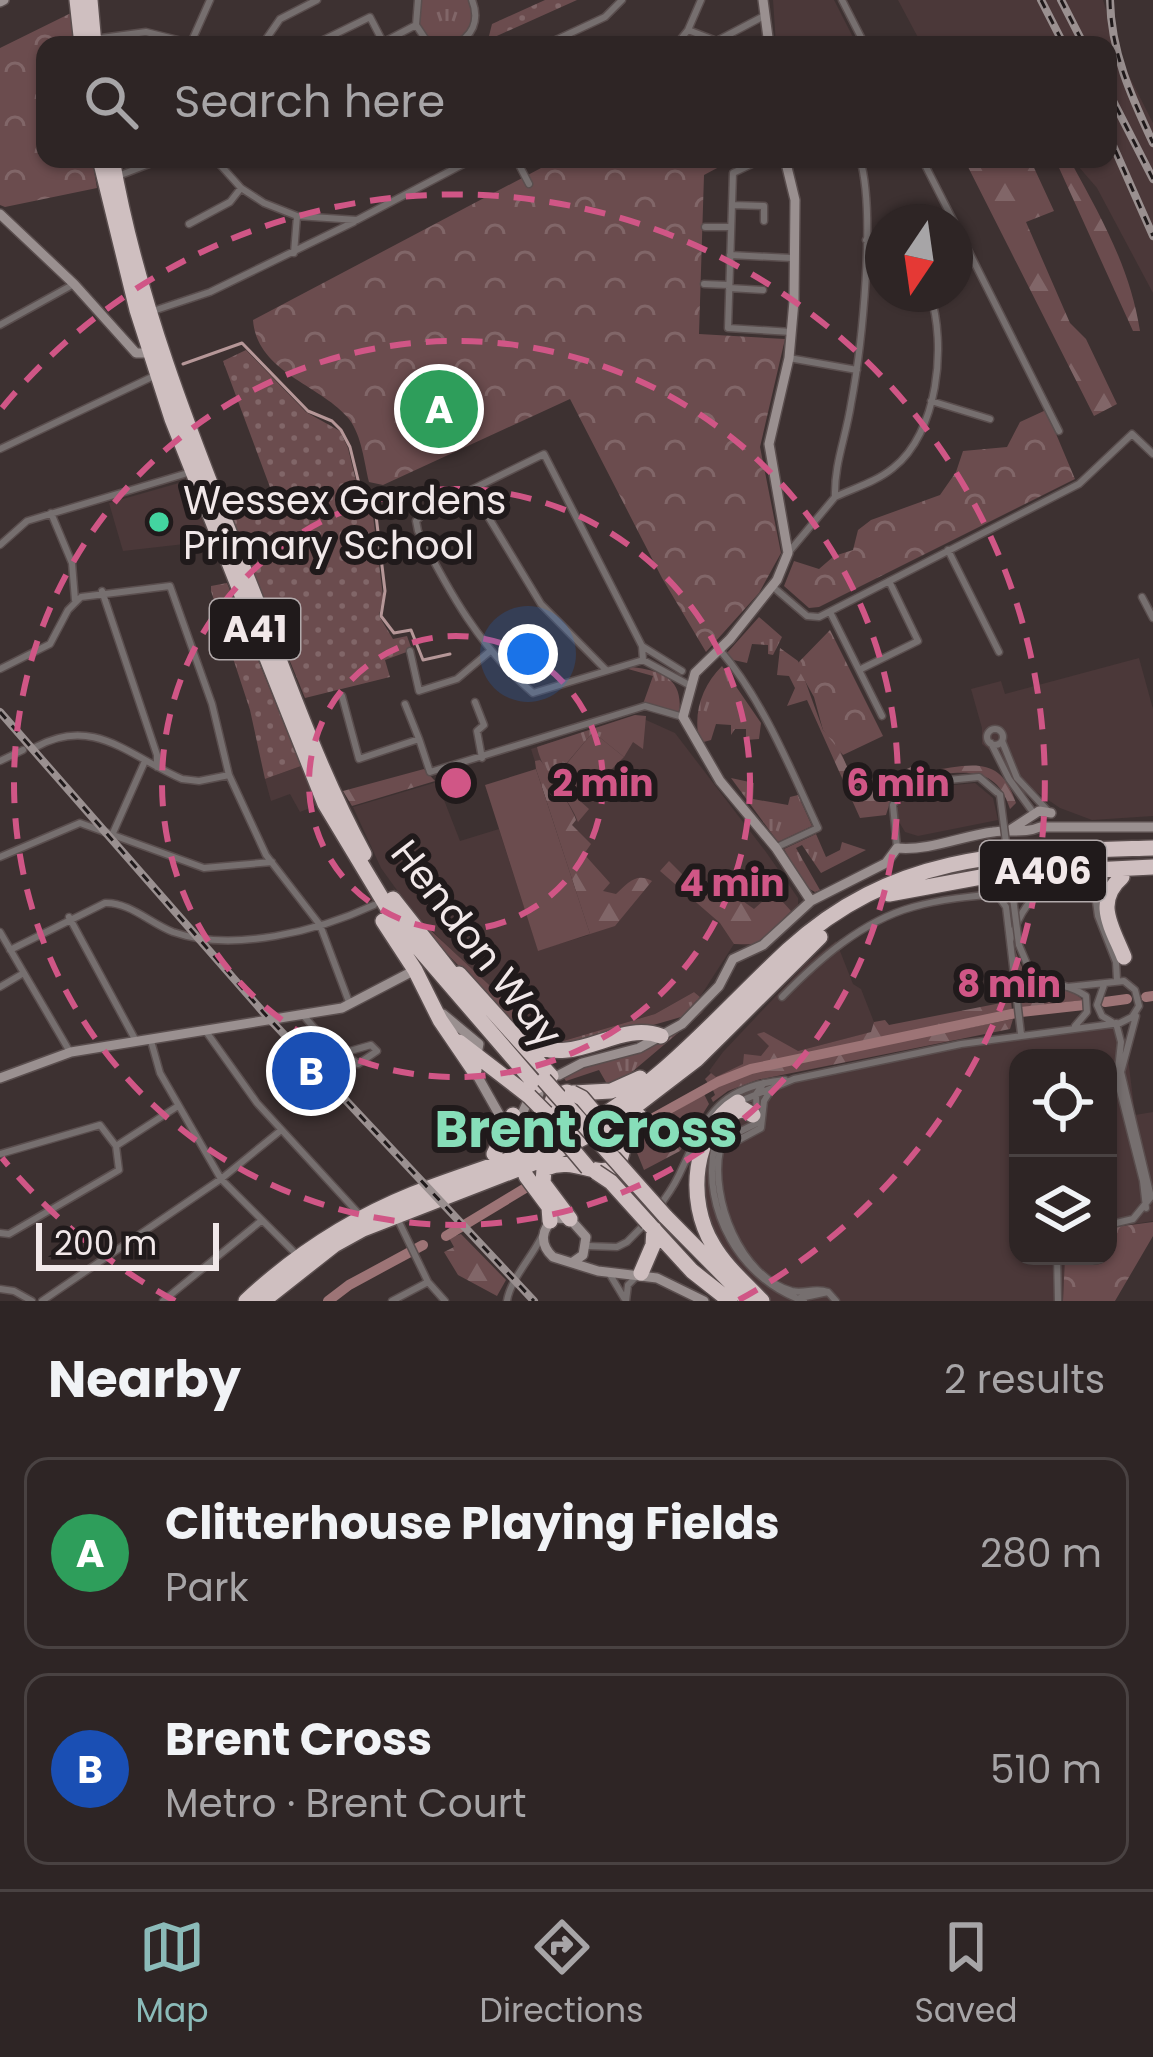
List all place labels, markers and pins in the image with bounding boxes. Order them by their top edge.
pin: A [400,364,478,454]
place label: Wessex Gardens Primary School [183,473,506,573]
marker: Wessex Gardens Primary School [146,509,172,535]
centre of rings [435,762,477,804]
pin: B [272,1026,350,1116]

